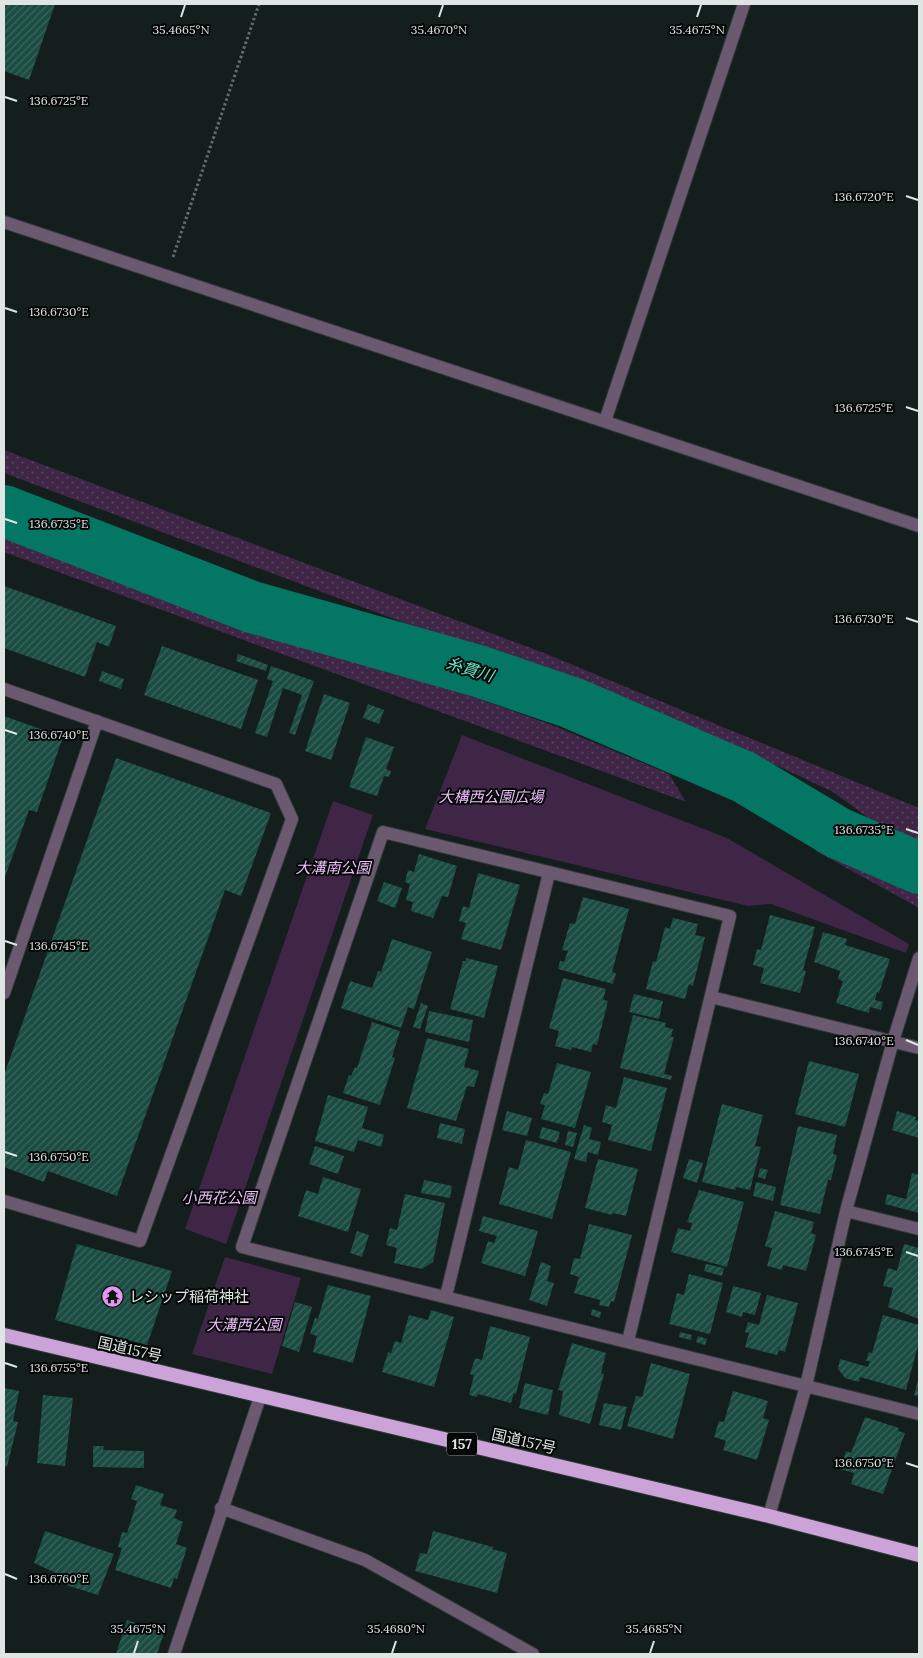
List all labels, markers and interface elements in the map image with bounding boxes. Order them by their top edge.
text: 35.4665°N [152,22,210,37]
text: 35.4670°N [411,22,467,37]
text: 35.4675°N [669,22,725,37]
text: 136.6725°E [30,93,88,108]
text: 136.6720°E [834,189,894,204]
text: 136.6730°E [29,304,89,319]
text: 136.6725°E [835,400,893,415]
text: 136.6735°E [30,516,88,531]
text: 136.6730°E [834,611,894,626]
water label: 糸貫川 [444,652,498,686]
text: 136.6740°E [29,727,89,742]
park label: 大構西公園広場 [438,787,545,806]
text: 136.6735°E [835,822,893,837]
park label: 大溝南公園 [295,858,372,877]
text: 136.6745°E [30,938,88,953]
text: 136.6740°E [834,1033,894,1048]
text: 136.6750°E [29,1149,89,1164]
park label: 小西花公園 [181,1188,258,1207]
text: 136.6745°E [835,1244,893,1259]
temple icon: レシップ稲荷神社 [101,1284,125,1308]
place label: レシップ稲荷神社 [129,1287,249,1306]
park label: 大溝西公園 [206,1315,283,1334]
street label: 国道157号 [96,1332,164,1366]
text: 136.6755°E [30,1360,88,1375]
street label: 国道157号 [490,1424,558,1458]
road number: 157 [447,1432,477,1456]
text: 136.6750°E [834,1455,894,1470]
text: 136.6760°E [29,1571,89,1586]
text: 35.4675°N [110,1621,166,1636]
text: 35.4680°N [367,1621,425,1636]
text: 35.4685°N [626,1621,682,1636]

